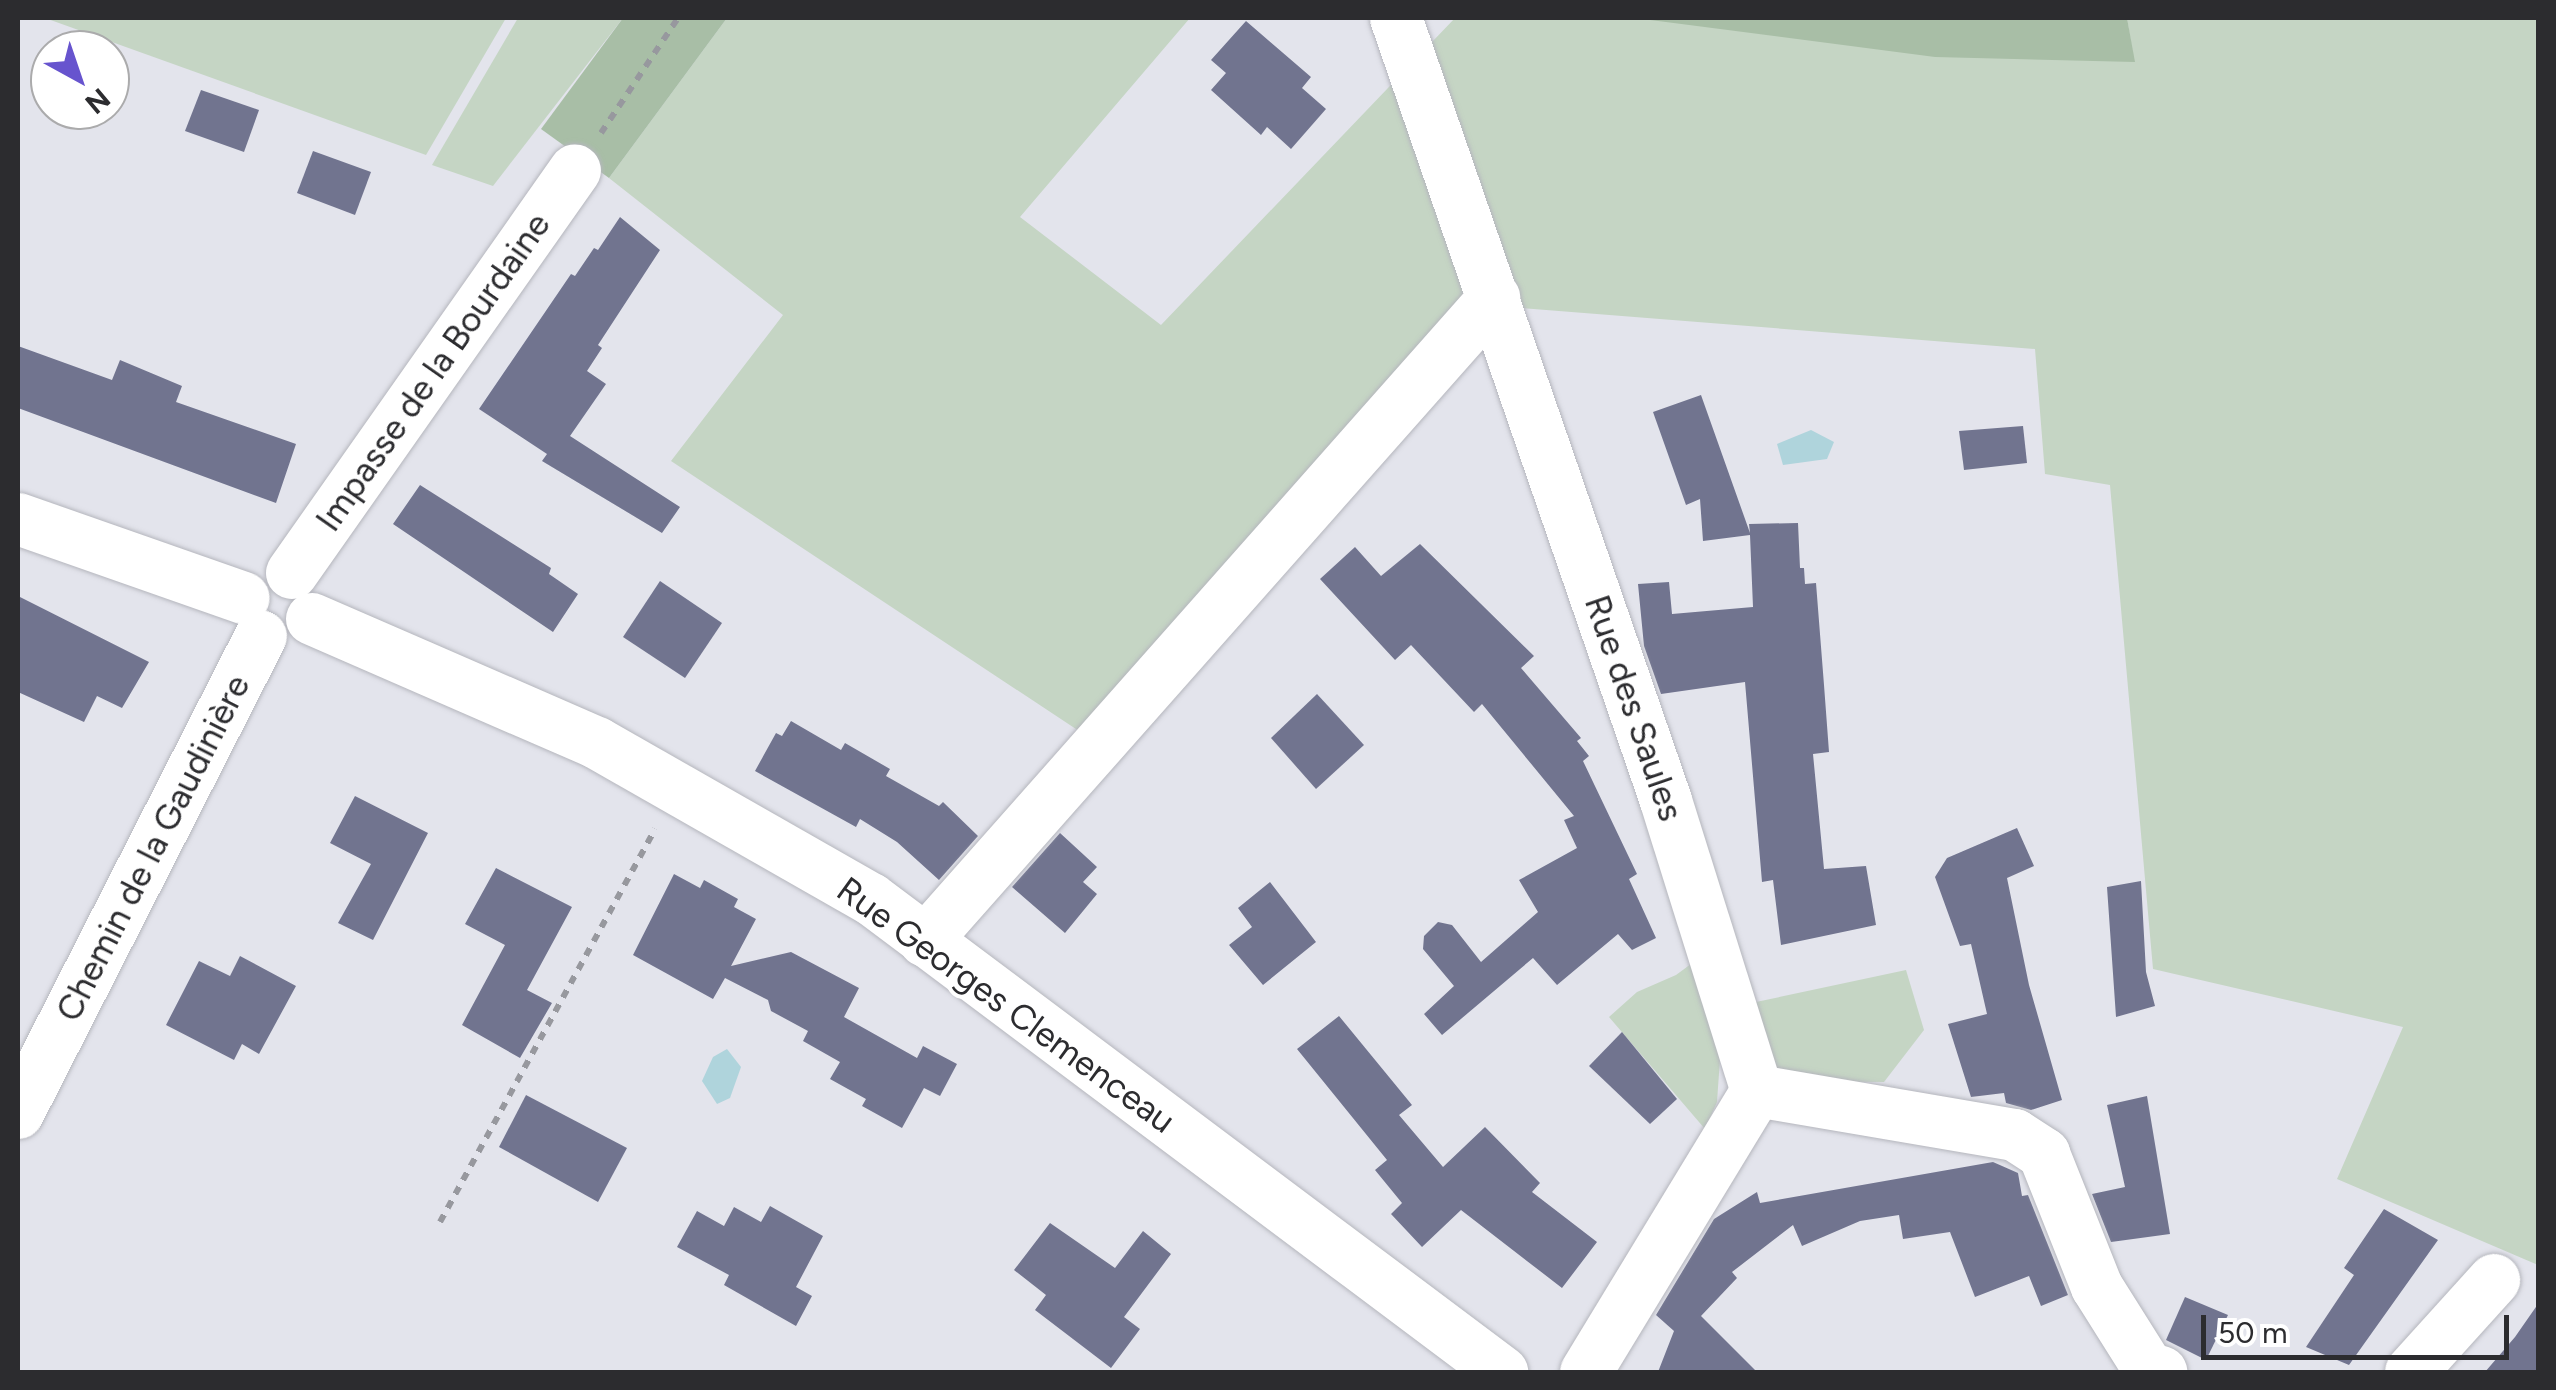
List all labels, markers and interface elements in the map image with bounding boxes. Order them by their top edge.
north arrow [30,30,130,130]
text: N [79,81,117,121]
street label: Impasse de la Bourdaine [307,205,559,539]
street label: Rue des Saules [1576,590,1692,826]
street label: Chemin de la Gaudinière [47,668,259,1028]
street label: Rue Georges Clemenceau [829,868,1183,1142]
scale bar [2206,1295,2514,1357]
text: 50 m [2218,1314,2287,1351]

